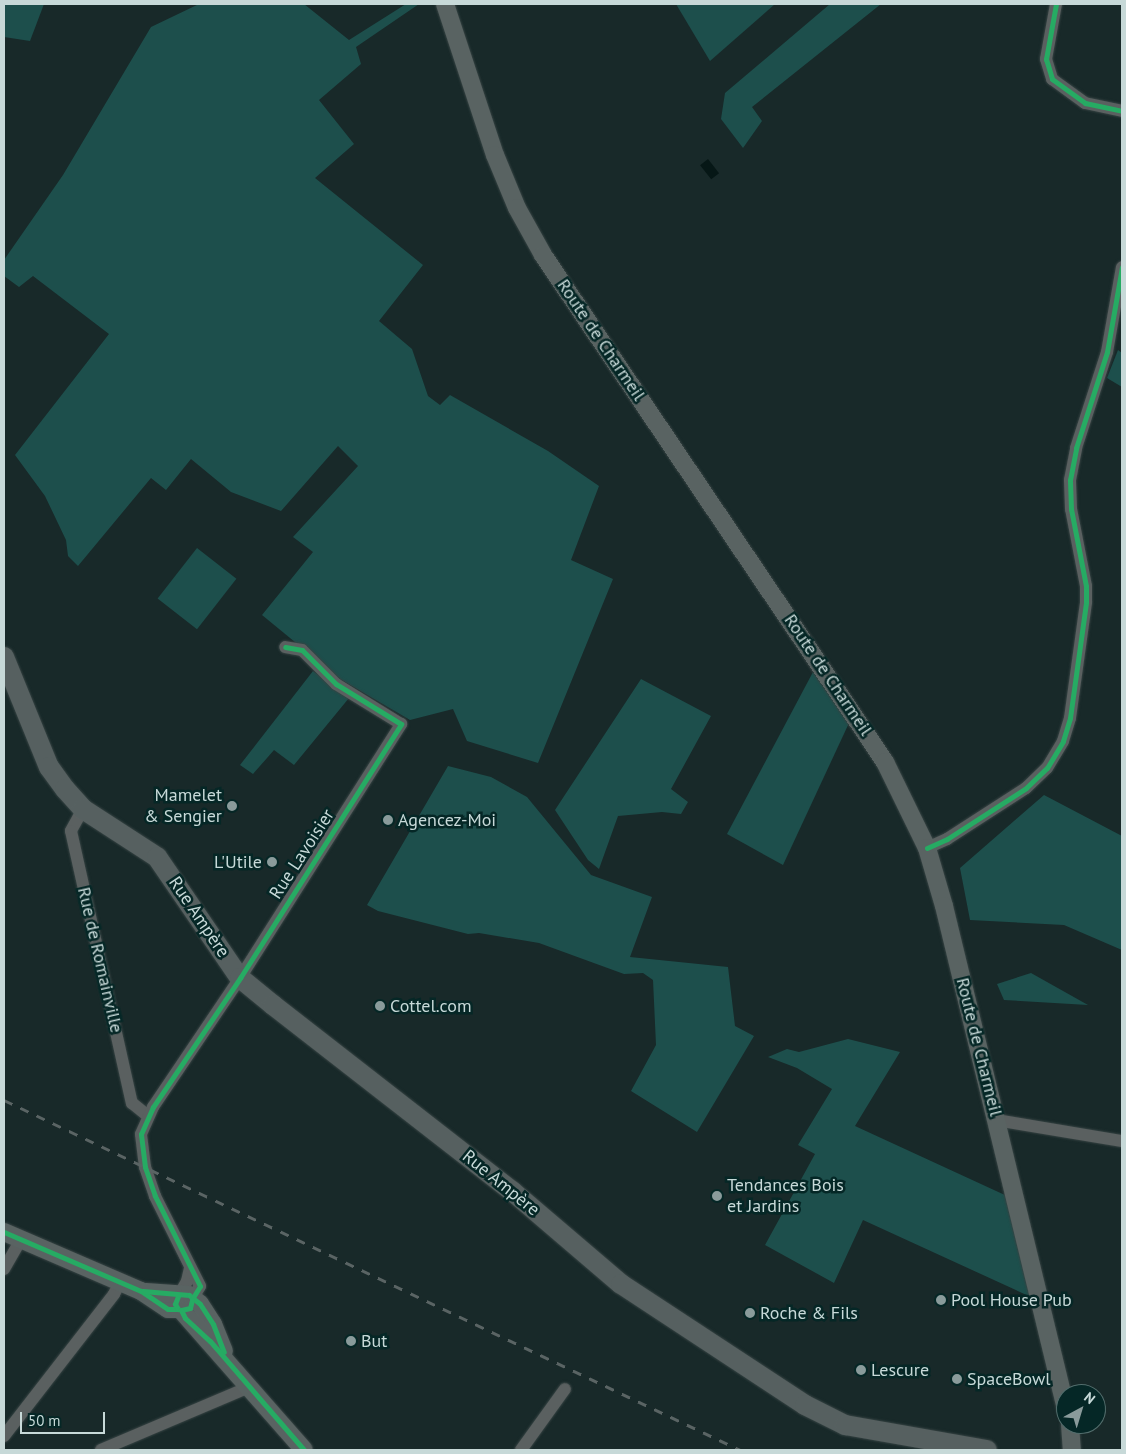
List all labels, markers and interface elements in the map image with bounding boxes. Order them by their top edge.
street label: Route de Charmeil [552,275,650,405]
street label: Route de Charmeil [779,610,877,740]
place label: Mamelet & Sengier [144,785,222,828]
marker: Mamelet & Sengier [226,800,238,812]
street label: Rue Lavoisier [265,805,339,903]
place label: Agencez-Moi [398,809,496,831]
marker: Agencez-Moi [382,814,394,826]
place label: L'Utile [214,851,262,873]
marker: L'Utile [266,856,278,868]
street label: Rue Ampère [164,872,234,962]
street label: Rue de Romainville [73,885,127,1035]
street label: Route de Charmeil [951,976,1007,1118]
place label: Cottel.com [390,995,472,1017]
marker: Cottel.com [374,1000,386,1012]
street label: Rue Ampère [458,1145,544,1221]
place label: Tendances Bois et Jardins [727,1175,844,1218]
marker: Tendances Bois et Jardins [711,1190,723,1202]
place label: Pool House Pub [951,1289,1072,1311]
marker: Pool House Pub [935,1294,947,1306]
place label: Roche & Fils [760,1302,858,1324]
marker: Roche & Fils [744,1307,756,1319]
place label: But [361,1330,387,1352]
marker: But [345,1335,357,1347]
place label: Lescure [871,1359,929,1381]
marker: Lescure [855,1364,867,1376]
place label: SpaceBowl [967,1368,1051,1390]
marker: SpaceBowl [951,1373,963,1385]
north arrow [1056,1384,1106,1434]
text: N [1081,1388,1099,1408]
scale bar [22,1402,108,1434]
text: 50 m [28,1411,61,1430]

